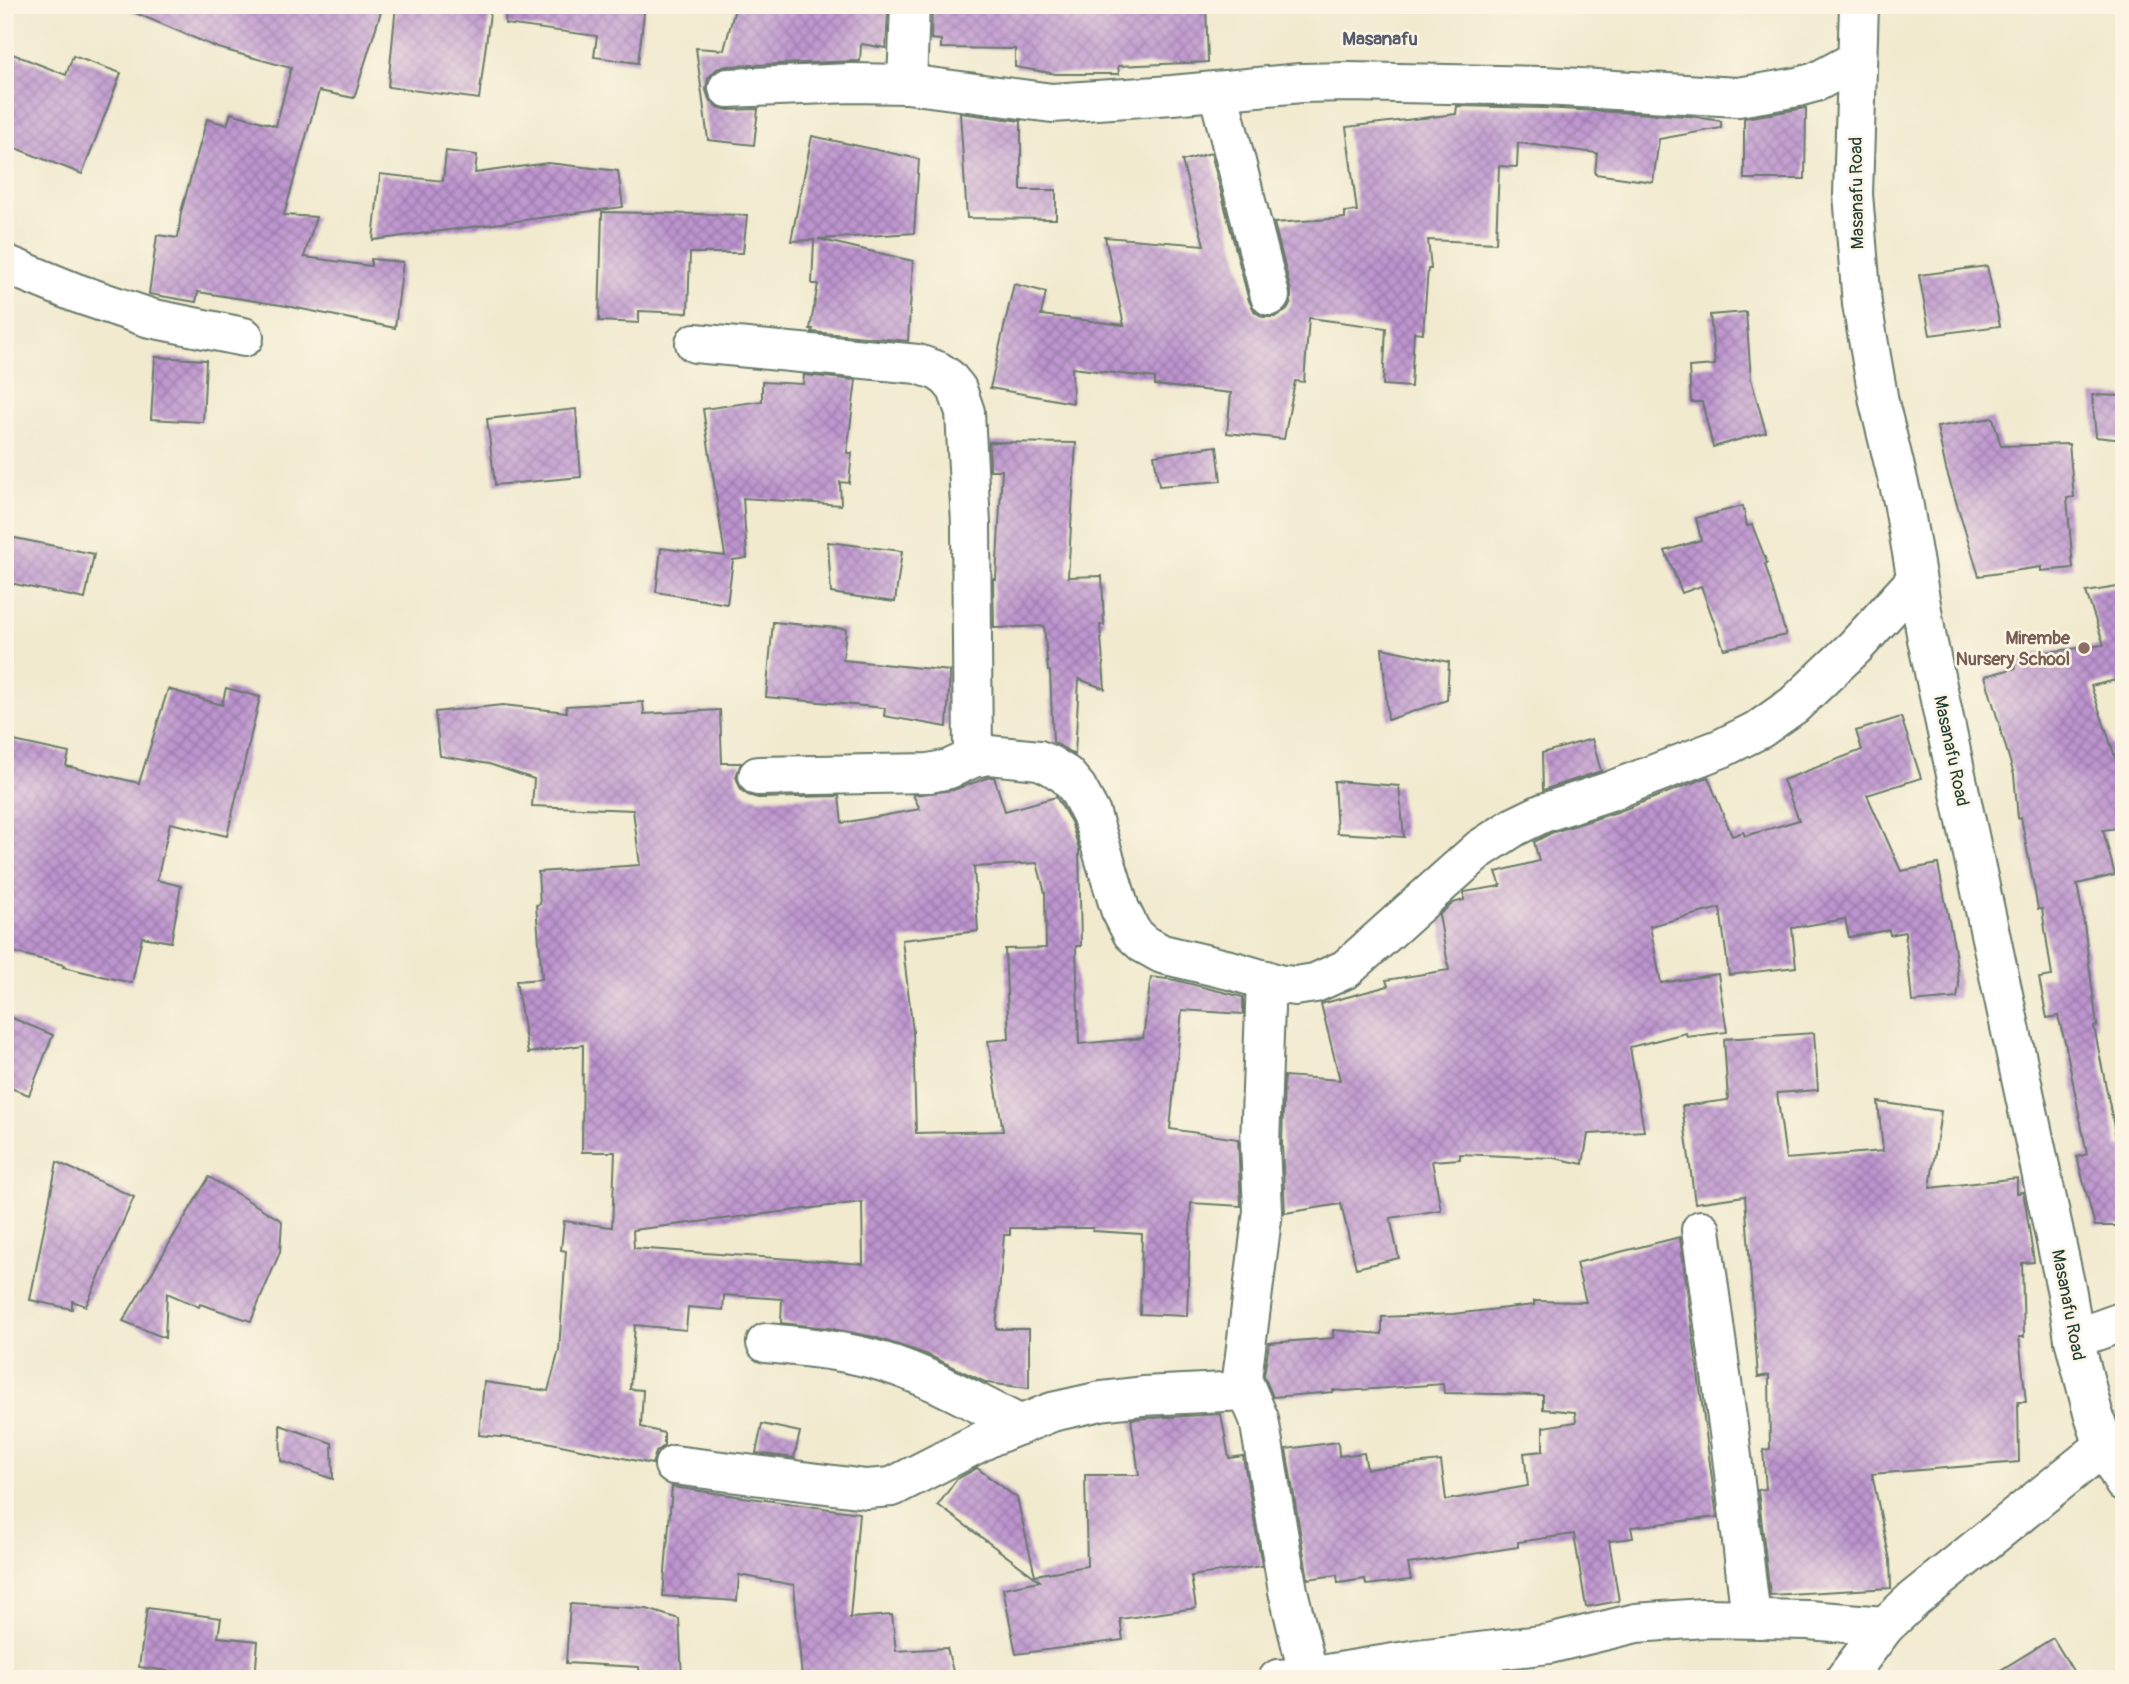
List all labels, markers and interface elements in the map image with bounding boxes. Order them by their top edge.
district label: Masanafu [1342,27,1418,51]
street label: Masanafu Road [1845,137,1869,249]
place label: Mirembe Nursery School [1956,627,2071,671]
marker: Mirembe Nursery School [2076,640,2092,656]
street label: Masanafu Road [1928,694,1974,808]
street label: Masanafu Road [2046,1248,2090,1362]

